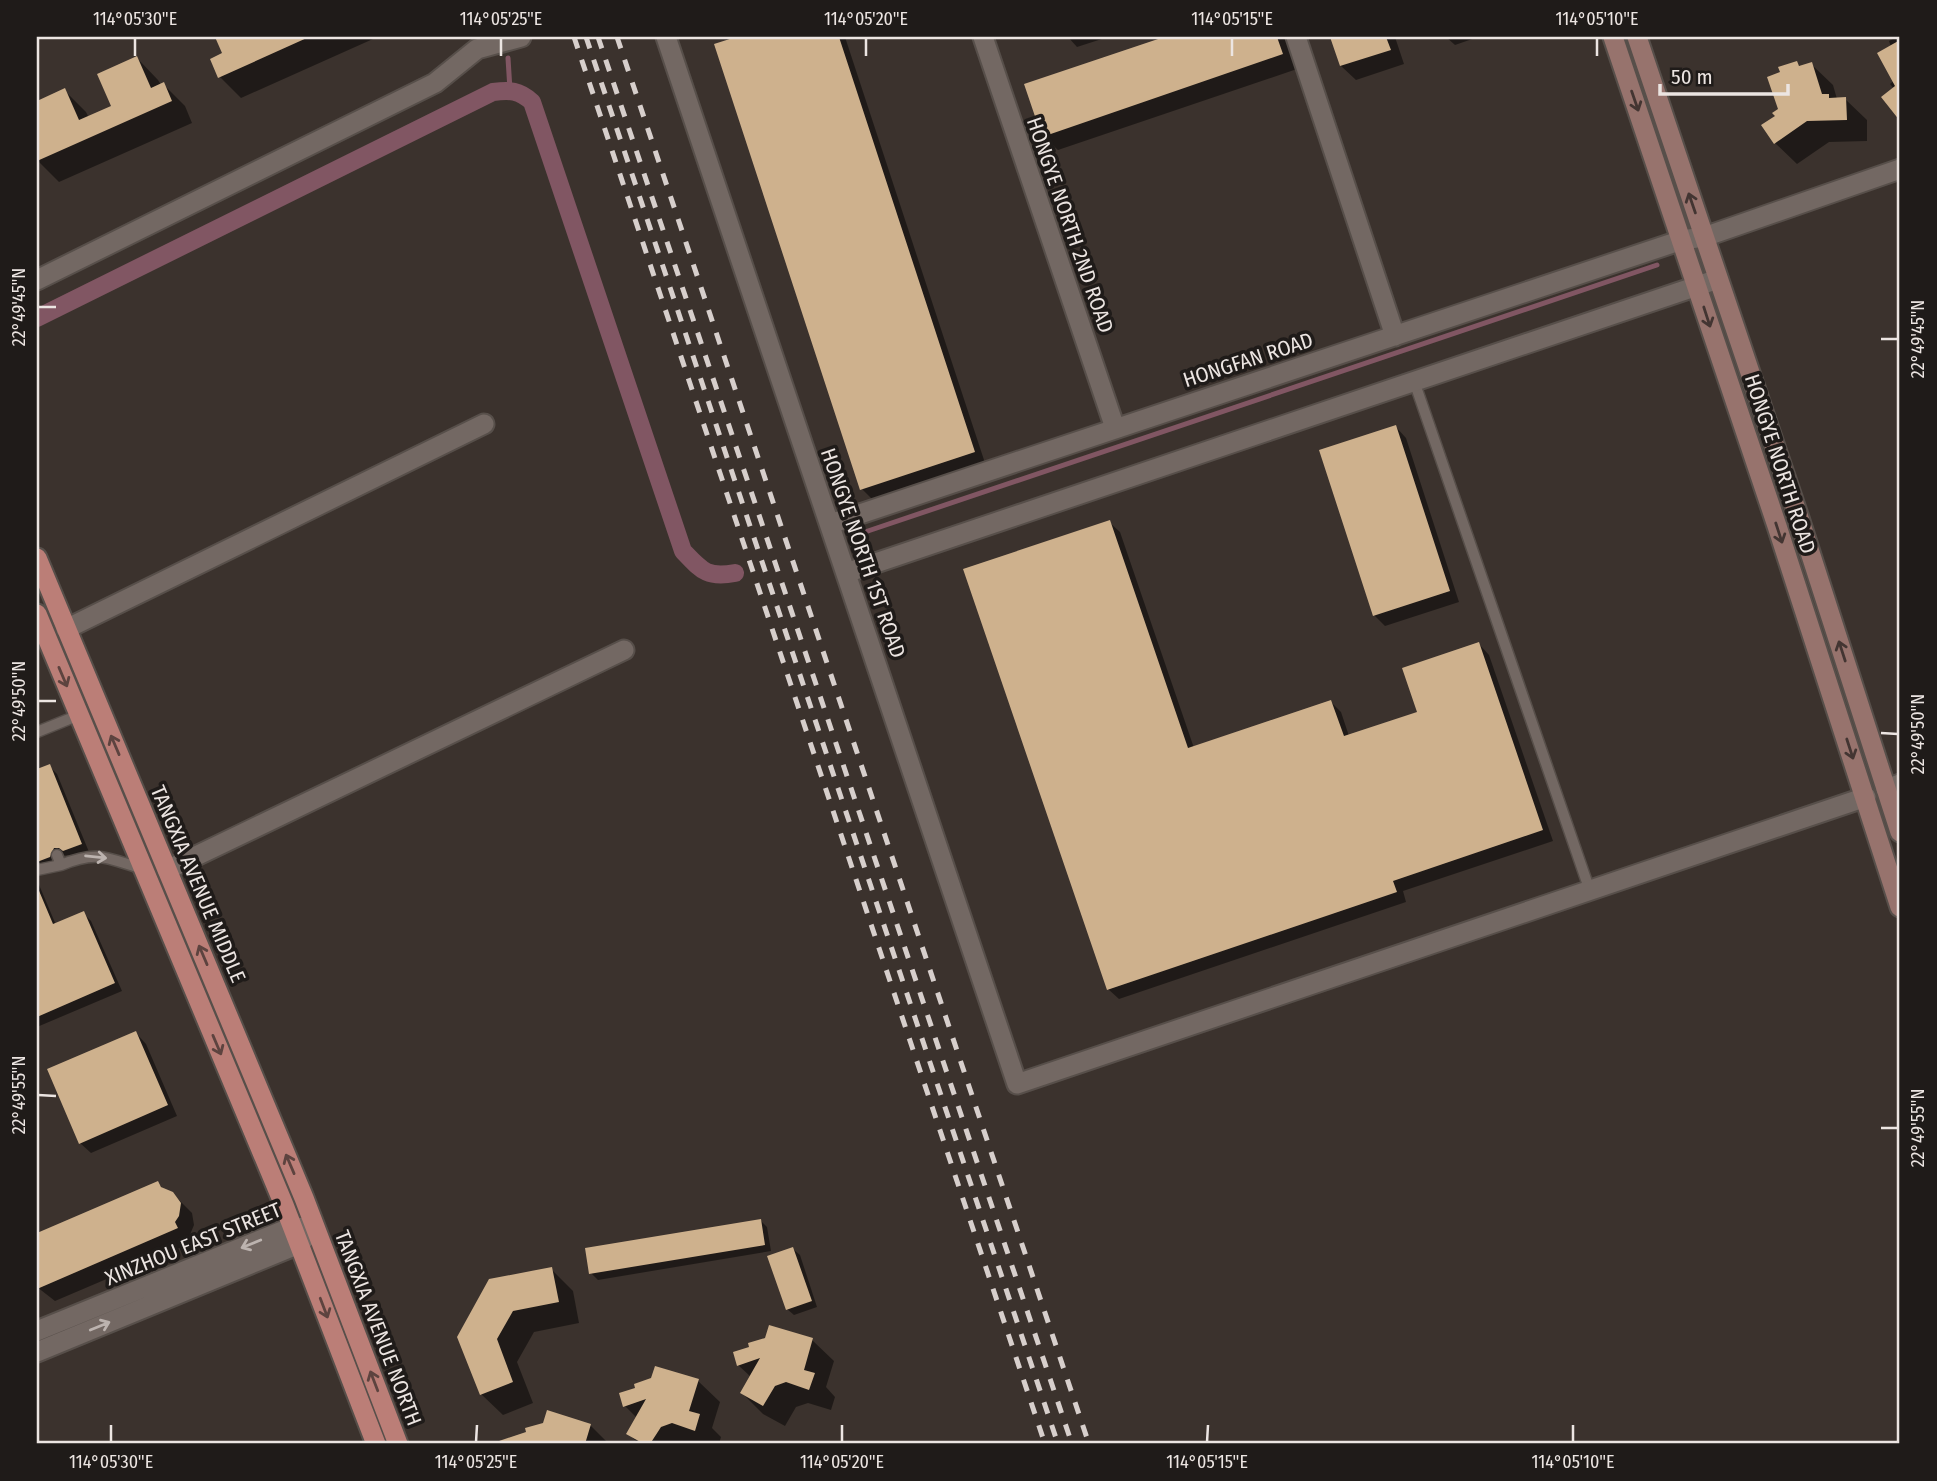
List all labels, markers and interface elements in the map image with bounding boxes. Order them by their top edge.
text: 114°05'30"E [93,8,177,30]
text: 114°05'25"E [460,8,542,30]
text: 114°05'20"E [824,8,908,30]
text: 114°05'15"E [1191,8,1273,30]
text: 114°05'10"E [1555,8,1639,30]
scale bar [1660,52,1788,96]
text: 50 m [1671,64,1713,90]
one-way arrow [1630,90,1642,112]
street label: HONGYE NORTH 2ND ROAD [1021,114,1119,336]
one-way arrow [1685,192,1697,214]
text: 22°49'45"N [8,268,30,346]
text: 22°49'45"N [1907,300,1929,378]
one-way arrow [1702,306,1714,328]
street label: HONGFAN ROAD [1180,327,1316,393]
street label: HONGYE NORTH ROAD [1739,371,1821,557]
street label: HONGYE NORTH 1ST ROAD [815,445,911,661]
one-way arrow [1774,522,1787,544]
one-way arrow [1835,640,1847,662]
text: 22°49'50"N [8,661,30,741]
one-way arrow [57,666,70,688]
text: 22°49'50"N [1907,694,1929,774]
one-way arrow [108,734,121,756]
one-way arrow [1845,738,1857,760]
street label: TANGXIA AVENUE MIDDLE [145,782,251,986]
one-way arrow [84,851,107,864]
one-way arrow [195,944,208,966]
one-way arrow [211,1034,224,1056]
text: 22°49'55"N [8,1056,30,1134]
text: 22°49'55"N [1907,1089,1929,1167]
one-way arrow [283,1154,296,1176]
street label: XINZHOU EAST STREET [101,1197,285,1291]
street label: TANGXIA AVENUE NORTH [329,1227,427,1429]
one-way arrow [240,1239,262,1252]
one-way arrow [318,1296,331,1318]
one-way arrow [89,1319,110,1332]
one-way arrow [366,1370,379,1392]
text: 114°05'30"E [69,1451,153,1473]
text: 114°05'25"E [435,1451,517,1473]
text: 114°05'20"E [800,1451,884,1473]
text: 114°05'15"E [1166,1451,1248,1473]
text: 114°05'10"E [1531,1451,1615,1473]

